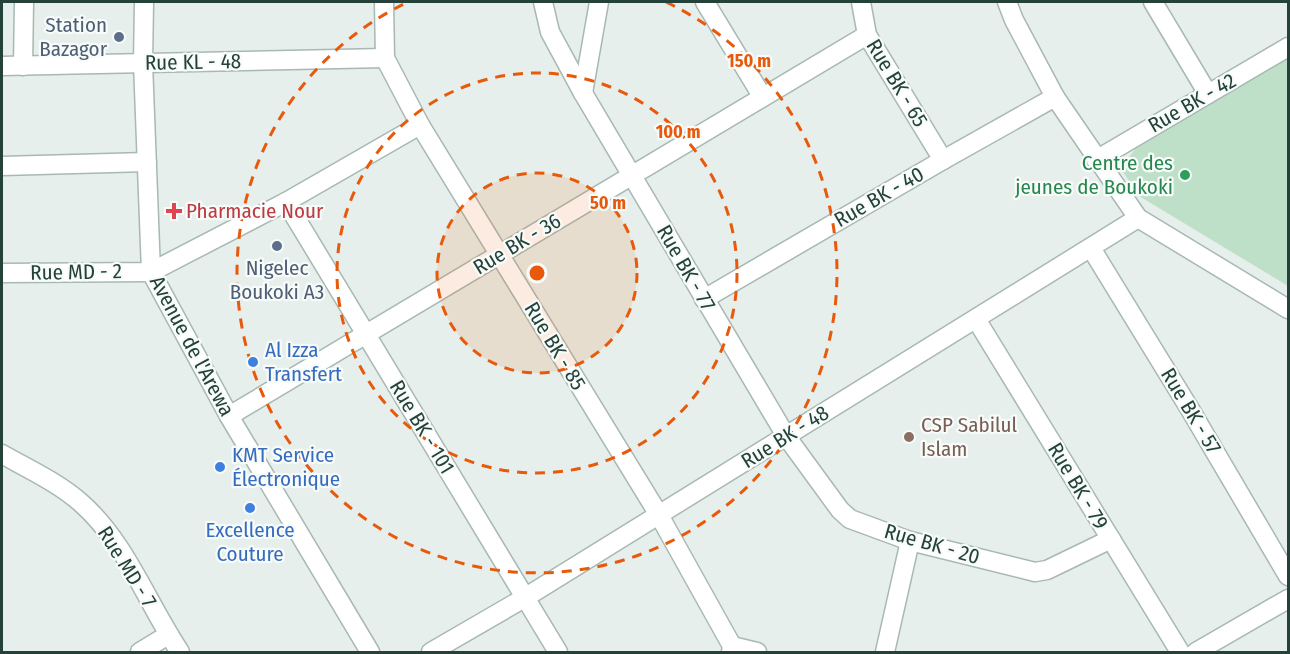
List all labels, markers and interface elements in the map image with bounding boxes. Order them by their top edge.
place label: Station Bazagor [39,12,108,62]
marker: Station Bazagor [112,30,126,44]
street label: Rue BK - 65 [861,34,933,132]
street label: Rue KL - 48 [145,48,241,76]
text: 150 m [727,50,771,72]
street label: Rue BK - 42 [1143,67,1241,139]
text: 100 m [656,121,700,143]
place label: Centre des jeunes de Boukoki [1014,150,1173,200]
street label: Rue BK - 40 [830,161,928,233]
marker: Centre des jeunes de Boukoki [1178,168,1192,182]
text: 50 m [590,192,626,214]
place label: Pharmacie Nour [186,198,324,224]
marker: Pharmacie Nour [167,204,181,218]
street label: Rue BK - 36 [468,208,566,280]
street label: Rue BK - 77 [651,220,721,316]
marker: Nigelec Boukoki A3 [270,239,284,253]
place label: Nigelec Boukoki A3 [230,255,324,305]
street label: Rue MD - 2 [30,258,122,286]
centre of rings [527,263,547,283]
street label: Avenue de l'Arewa [144,271,240,421]
street label: Rue BK - 85 [519,297,591,395]
place label: Al Izza Transfert [265,337,342,387]
marker: Al Izza Transfert [246,355,260,369]
street label: Rue BK - 57 [1155,363,1227,459]
street label: Rue BK - 101 [384,375,460,479]
street label: Rue BK - 48 [736,400,834,474]
place label: CSP Sabilul Islam [921,412,1018,462]
marker: CSP Sabilul Islam [902,430,916,444]
street label: Rue BK - 79 [1042,438,1114,534]
place label: KMT Service Électronique [232,442,340,492]
marker: KMT Service Électronique [213,460,227,474]
marker: Excellence Couture [243,501,257,515]
place label: Excellence Couture [205,517,295,567]
street label: Rue BK - 20 [881,518,983,570]
street label: Rue MD - 7 [92,522,162,612]

